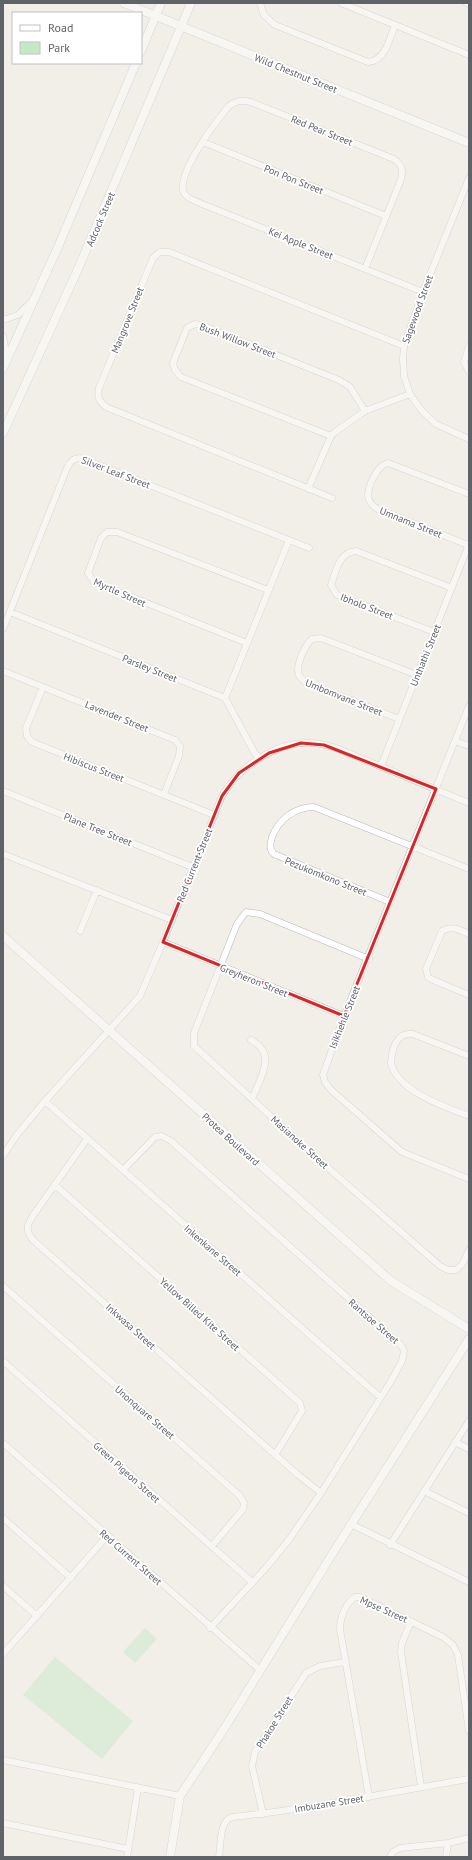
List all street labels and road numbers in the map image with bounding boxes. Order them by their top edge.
street label: Wild Chestnut Street [252,51,340,96]
street label: Red Pear Street [289,112,355,149]
street label: Pon Pon Street [262,162,326,198]
street label: Adcock Street [83,189,118,248]
street label: Kei Apple Street [267,225,336,263]
street label: Sagewood Street [399,272,436,345]
street label: Mangrove Street [108,285,147,355]
street label: Bush Willow Street [198,320,278,361]
street label: Silver Leaf Street [80,453,153,492]
street label: Umnama Street [378,504,445,541]
street label: Myrtle Street [92,575,149,610]
street label: Ibholo Street [339,590,396,623]
street label: Unthathi Street [407,622,444,688]
street label: Parsley Street [120,652,180,686]
street label: Umbomvane Street [303,676,385,719]
street label: Lavender Street [83,698,151,735]
street label: Hibiscus Street [62,750,127,785]
street label: Plane Tree Street [62,810,134,849]
street label: Red Current Street [174,826,215,904]
street label: Pezukomkono Street [283,854,369,899]
street label: Greyheron Street [218,961,290,1000]
street label: Isikhehle Street [326,983,363,1051]
street label: Protea Boulevard [199,1110,262,1169]
street label: Masianoke Street [268,1113,332,1172]
street label: Inkenkane Street [181,1222,245,1279]
street label: Yellow Billed Kite Street [157,1275,243,1354]
street label: Rantsoe Street [346,1296,402,1347]
street label: Inkwasa Street [103,1301,159,1353]
street label: Unonquare Street [112,1383,178,1442]
street label: Green Pigeon Street [91,1439,163,1506]
street label: Red Current Street [97,1527,165,1588]
street label: Mpse Street [358,1593,410,1626]
street label: Phakoe Street [253,1693,296,1751]
street label: Imbuzane Street [293,1792,365,1815]

